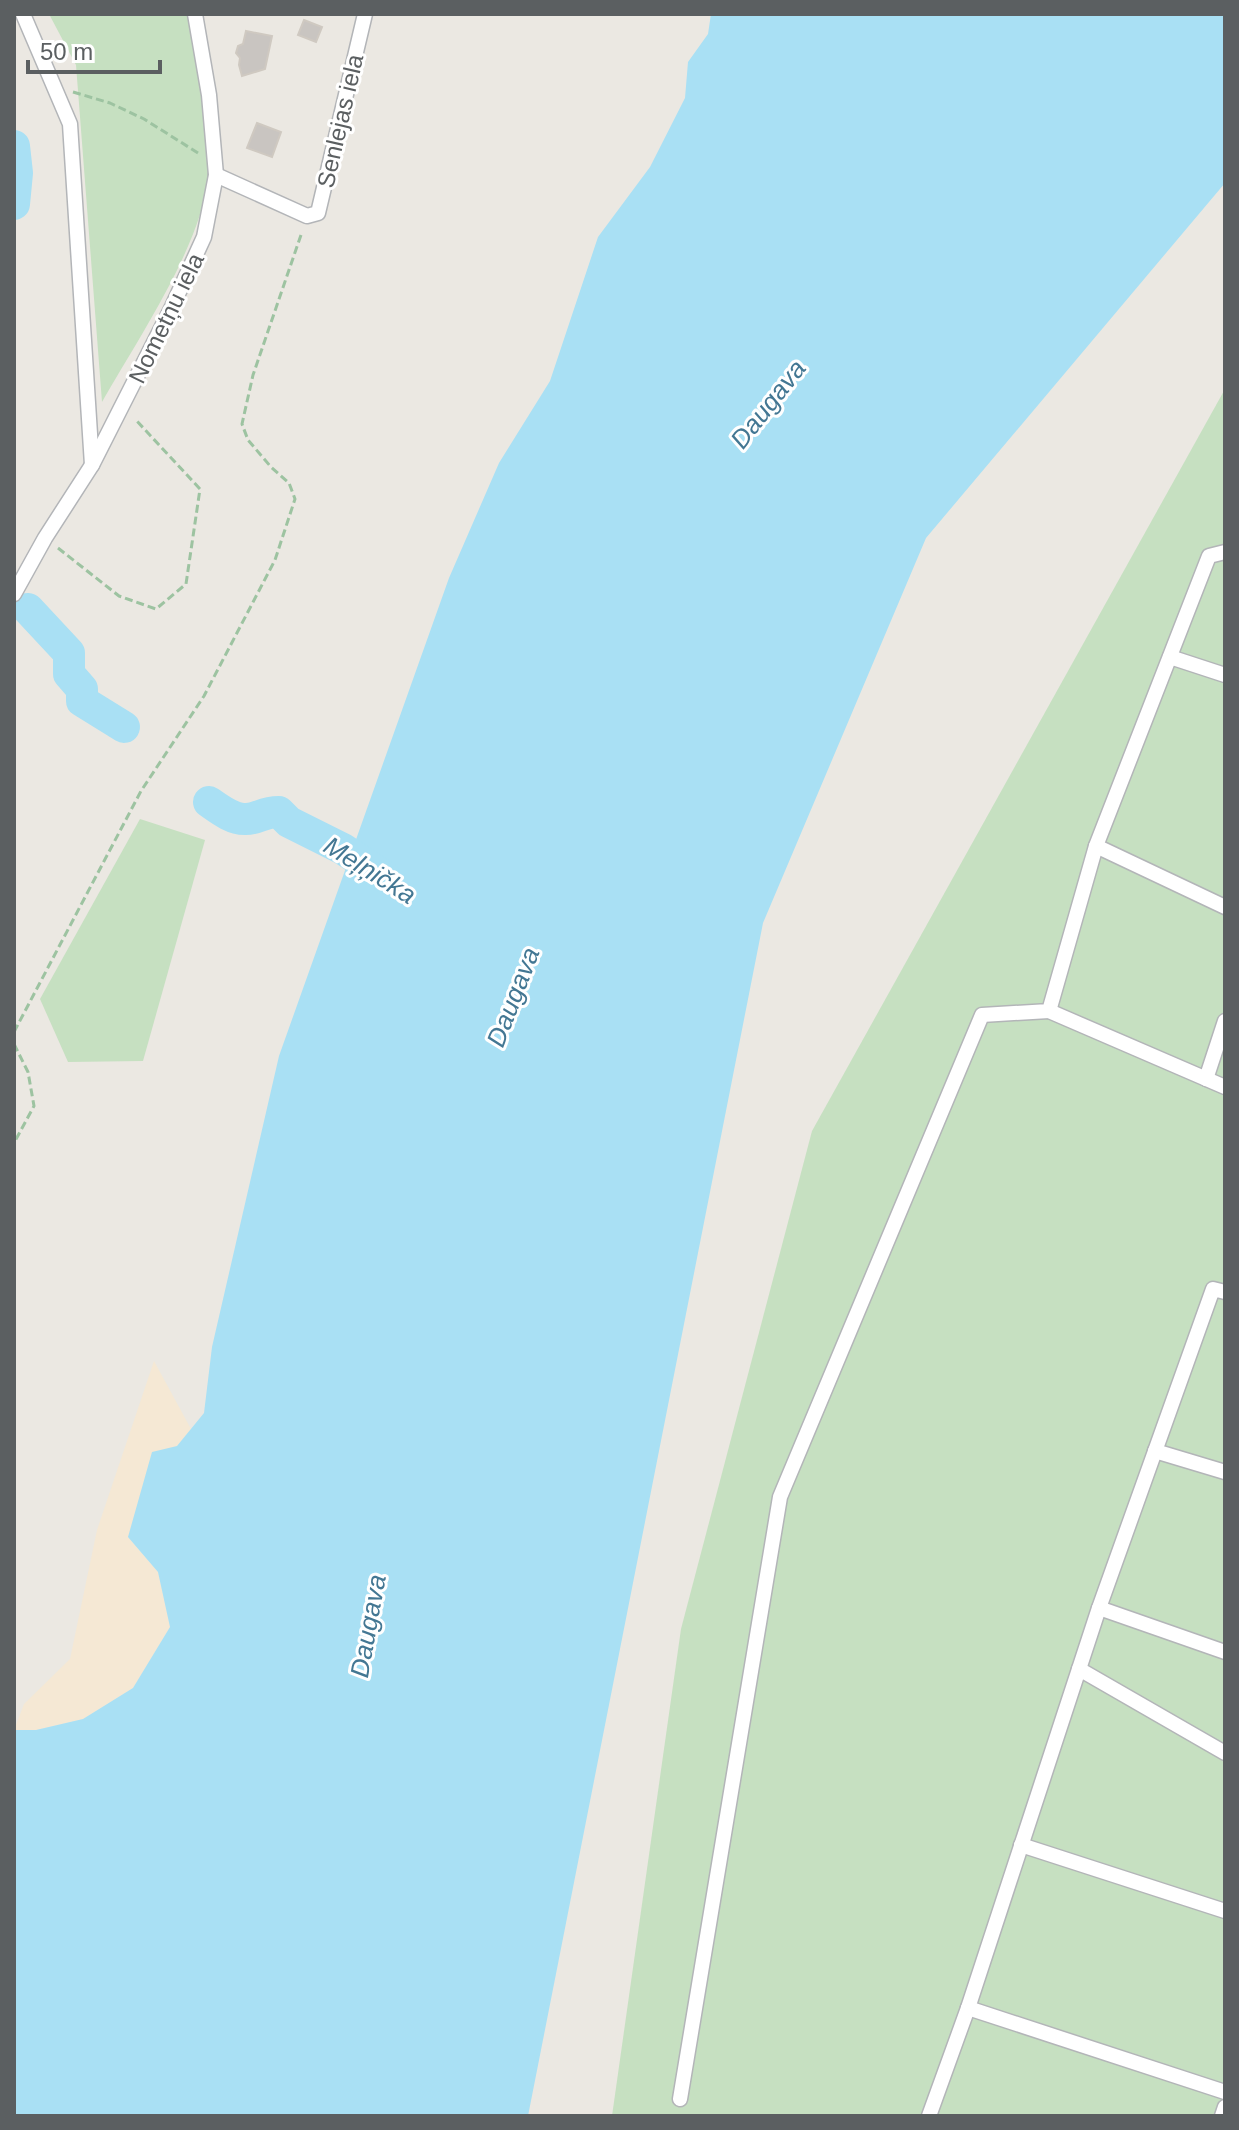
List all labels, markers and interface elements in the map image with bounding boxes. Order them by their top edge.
scale bar [28,24,160,74]
text: 50 m [40,38,93,65]
street label: Senlejas iela [312,51,369,190]
street label: Nometņu iela [123,248,209,387]
water label: Daugava [724,354,812,454]
water label: Meļņička [319,830,421,910]
water label: Daugava [480,943,546,1051]
water label: Daugava [344,1572,392,1680]

